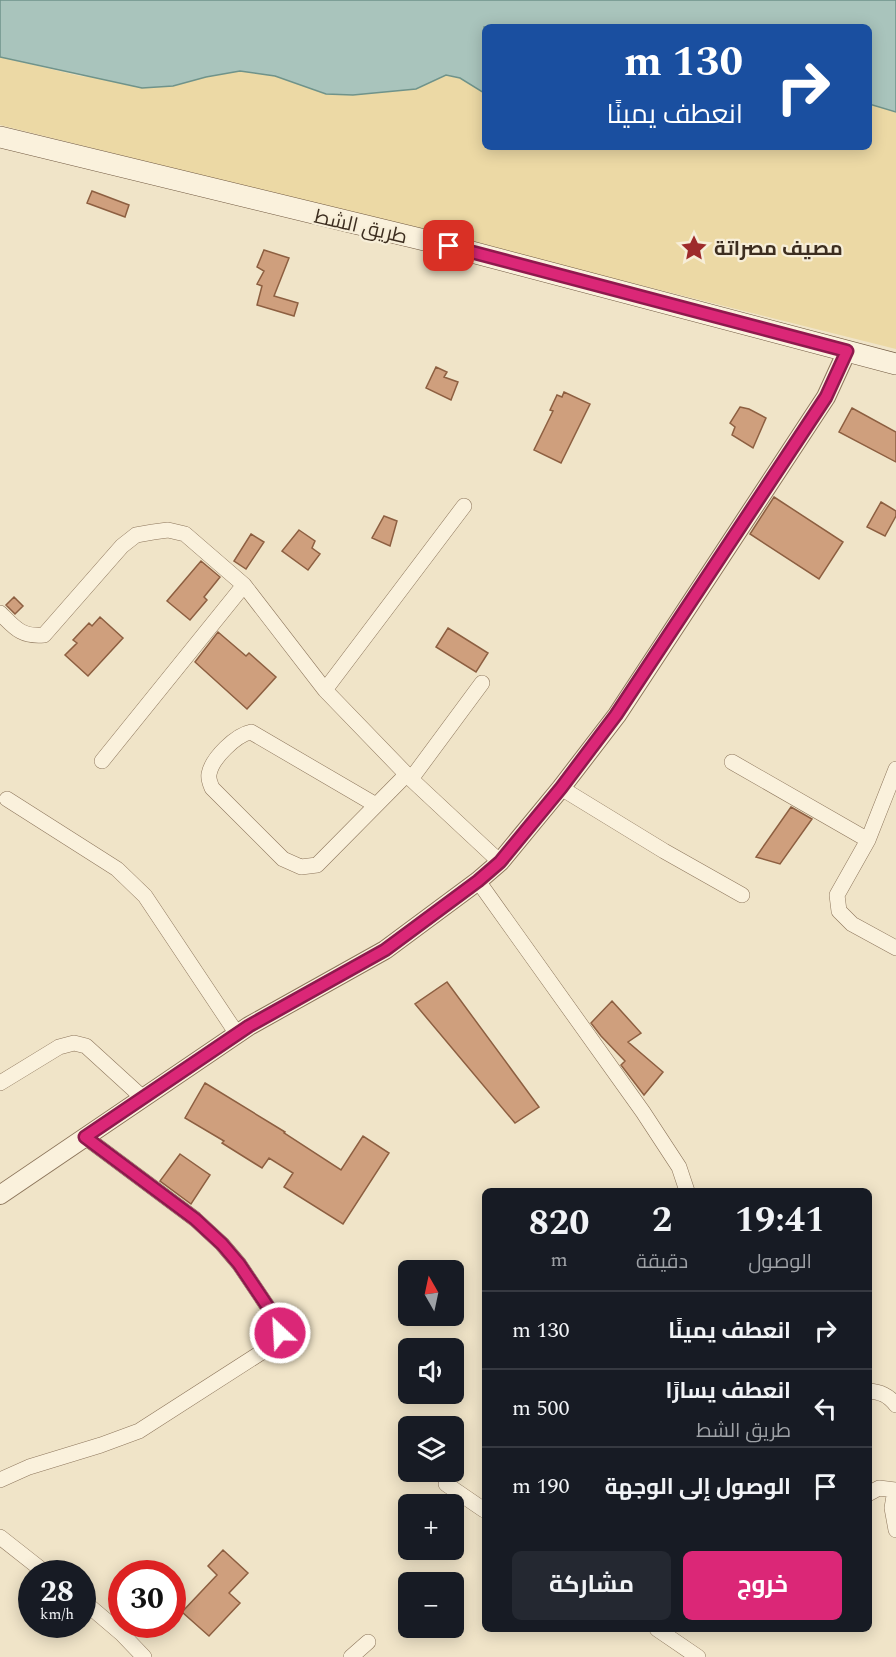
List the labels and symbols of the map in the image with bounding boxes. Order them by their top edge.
street label: طريق الشط [311,202,410,252]
pin [423,220,474,271]
place icon: مصيف مصراتة [679,233,709,263]
place label: مصيف مصراتة [714,234,843,264]
north arrow [398,1260,464,1326]
position arrow [248,1301,312,1365]
speed limit sign: 30 [108,1560,186,1638]

